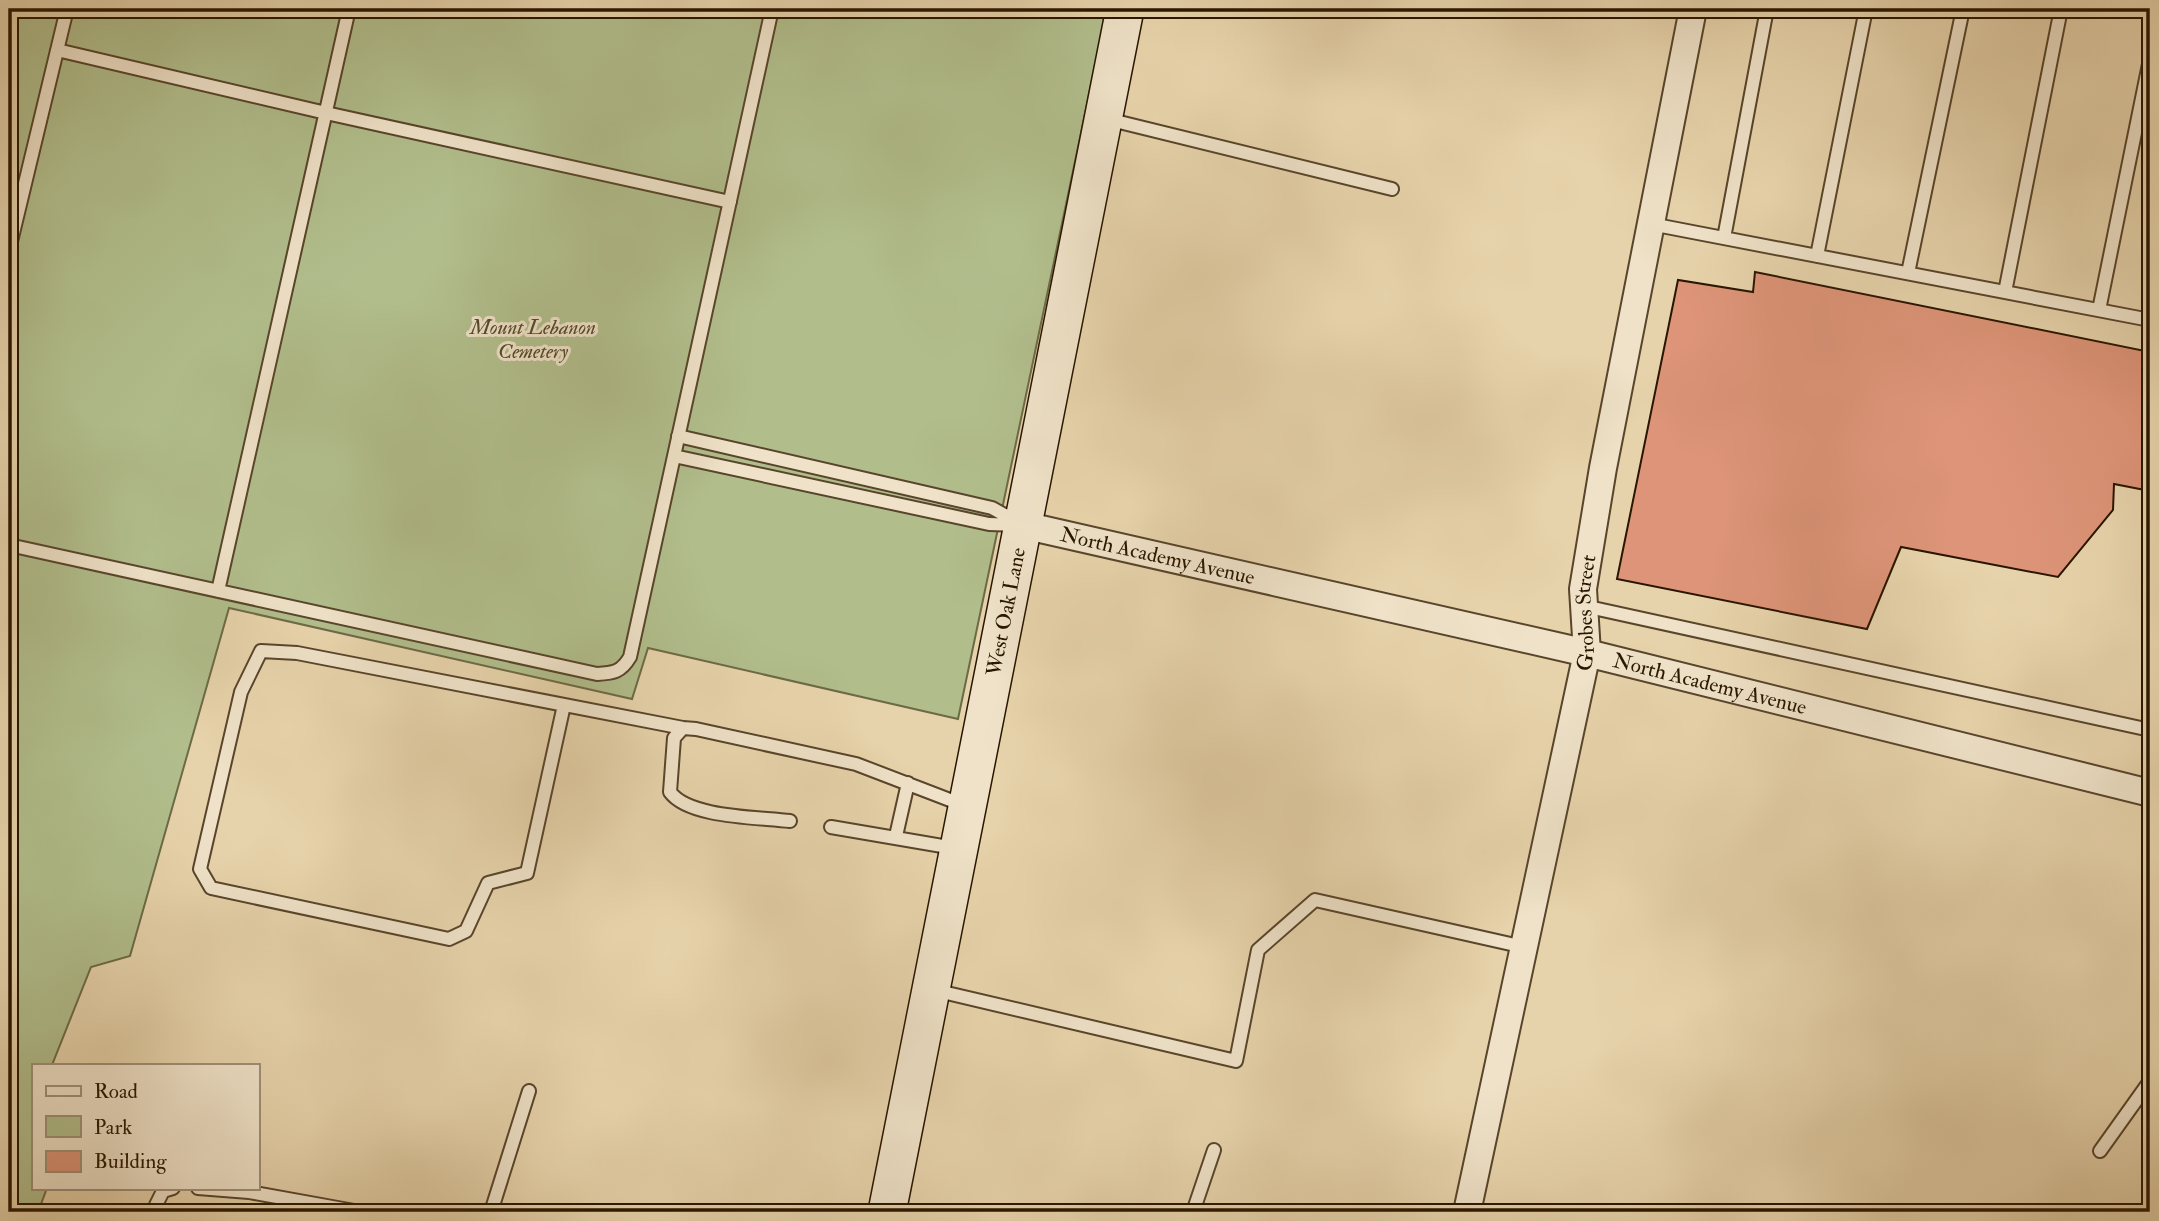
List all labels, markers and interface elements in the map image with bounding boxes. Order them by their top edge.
park label: Mount Lebanon Cemetery [468,314,596,365]
street label: North Academy Avenue [1058,521,1257,591]
street label: West Oak Lane [980,545,1032,679]
street label: Grobes Street [1570,553,1602,674]
street label: North Academy Avenue [1610,647,1810,721]
legend [32,1064,259,1190]
text: Road [94,1078,139,1105]
text: Park [94,1114,132,1141]
text: Building [94,1148,167,1175]

